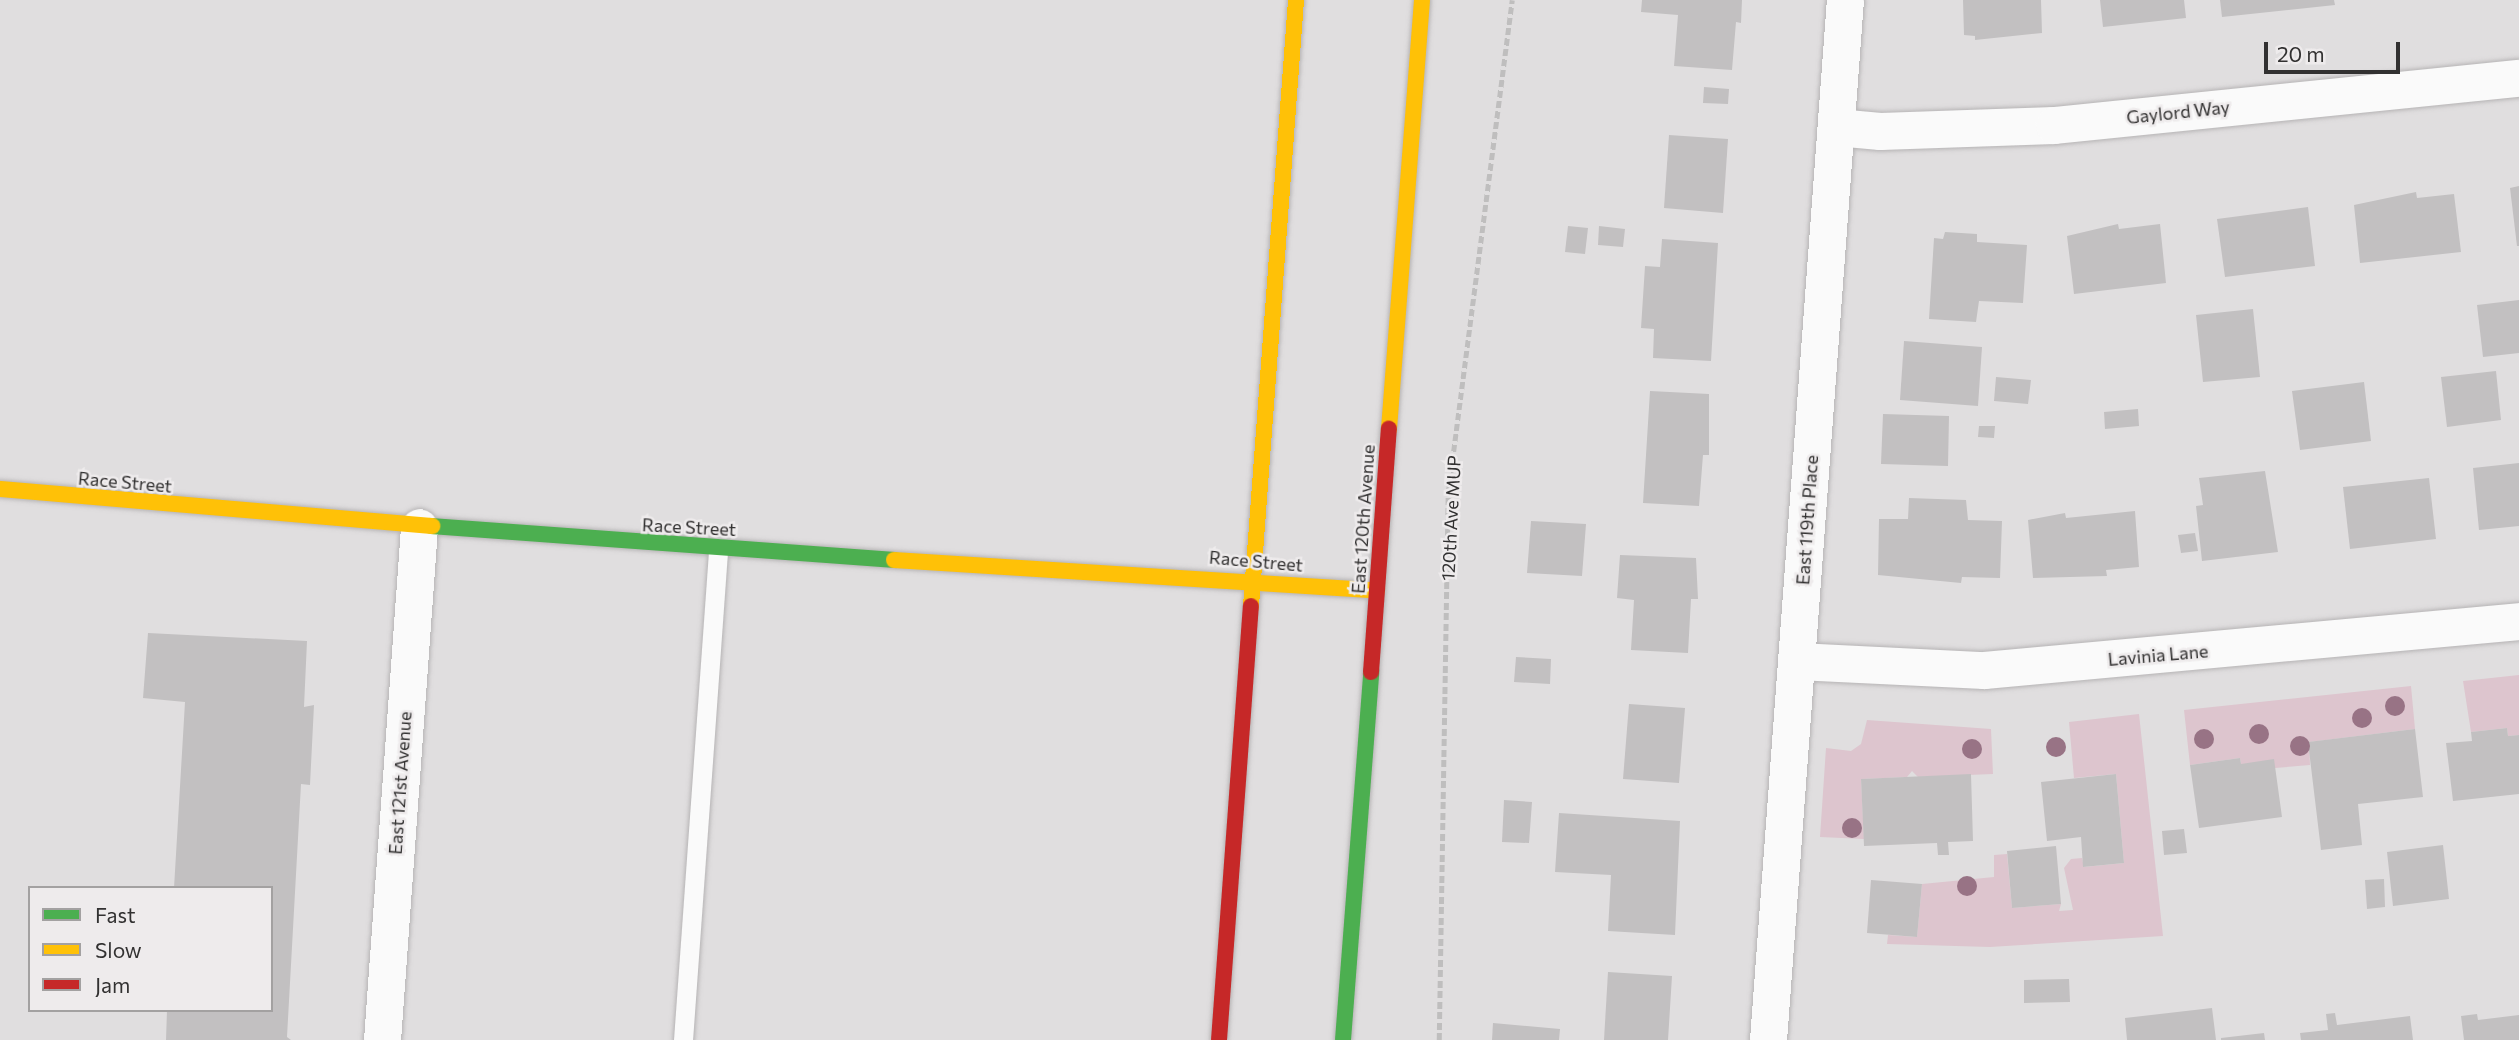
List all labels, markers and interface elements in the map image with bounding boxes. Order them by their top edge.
scale bar [2267,28,2404,72]
text: 20 m [2277,41,2325,66]
street label: Gaylord Way [2125,96,2231,128]
street label: East 120th Avenue [1347,444,1379,594]
street label: East 119th Place [1792,454,1822,586]
street label: 120th Ave MUP [1437,455,1465,581]
street label: Race Street [77,467,173,497]
street label: Race Street [641,514,737,540]
street label: Race Street [1208,546,1304,576]
street label: Lavinia Lane [2107,640,2209,670]
street label: East 121st Avenue [384,711,416,855]
legend [28,886,273,1012]
text: Fast [95,902,136,927]
text: Slow [95,937,142,962]
text: Jam [95,972,130,997]

